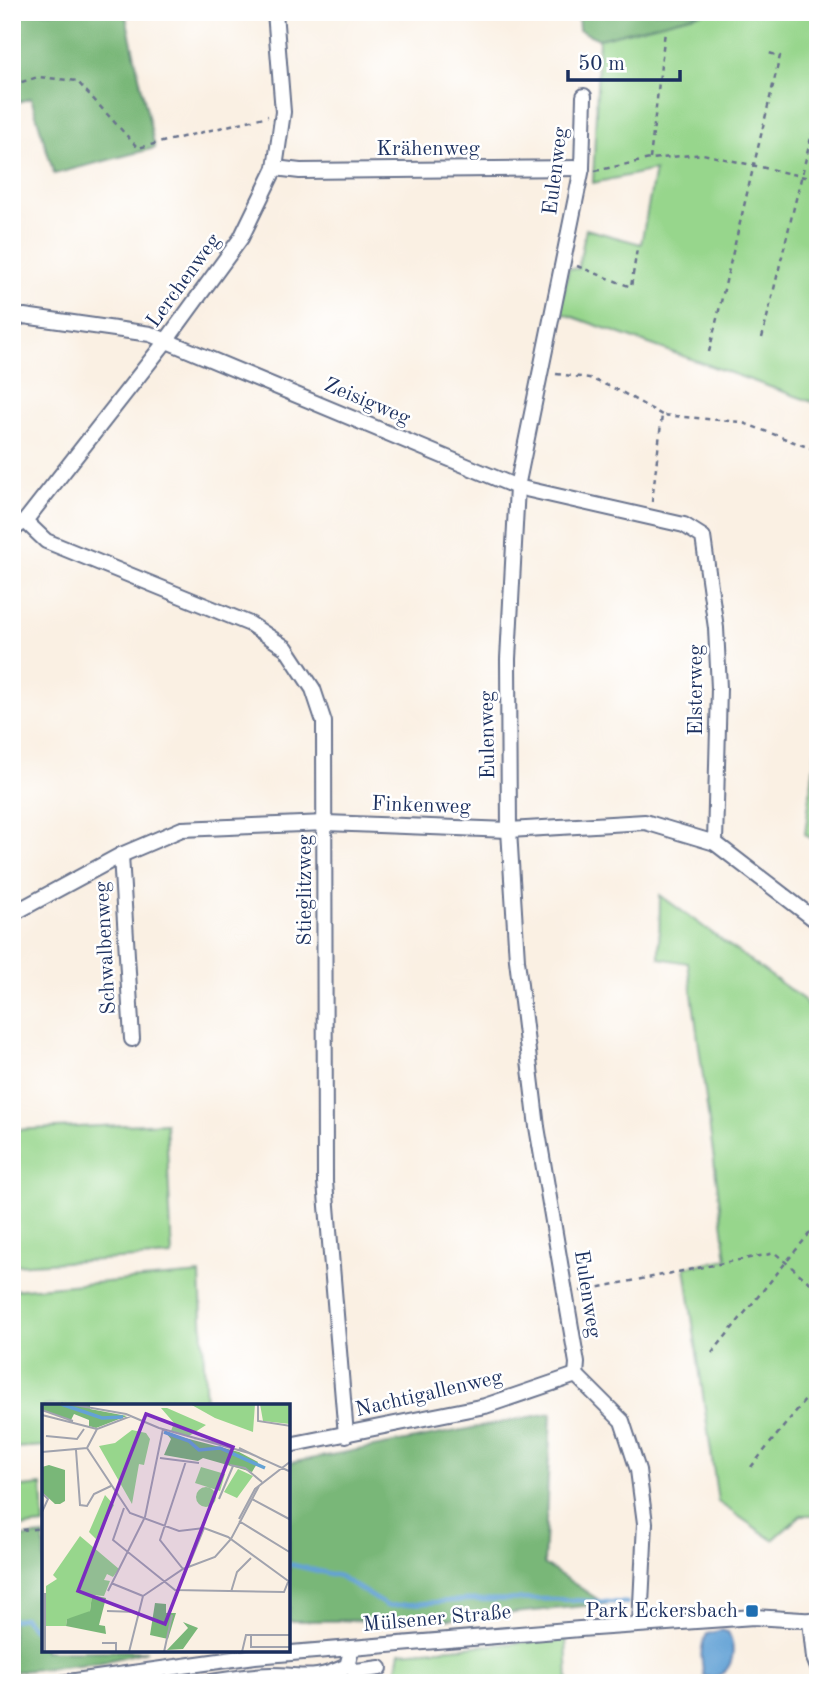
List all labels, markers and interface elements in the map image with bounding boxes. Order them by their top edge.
scale bar [568,38,680,82]
text: 50 m [578,54,625,75]
street label: Eulenweg [540,125,572,216]
street label: Krähenweg [376,139,480,160]
street label: Lerchenweg [143,230,225,332]
street label: Zeisigweg [321,374,414,430]
street label: Elsterweg [686,644,707,736]
street label: Eulenweg [477,690,499,780]
street label: Finkenweg [371,794,472,818]
street label: Stieglitzweg [295,834,316,946]
street label: Schwalbenweg [92,880,120,1015]
street label: Eulenweg [570,1249,604,1340]
street label: Nachtigallenweg [353,1367,505,1421]
inset map [42,1404,290,1653]
place label: Park Eckersbach [585,1601,738,1622]
street label: Mülsener Straße [362,1602,512,1636]
marker: Park Eckersbach [744,1603,760,1619]

